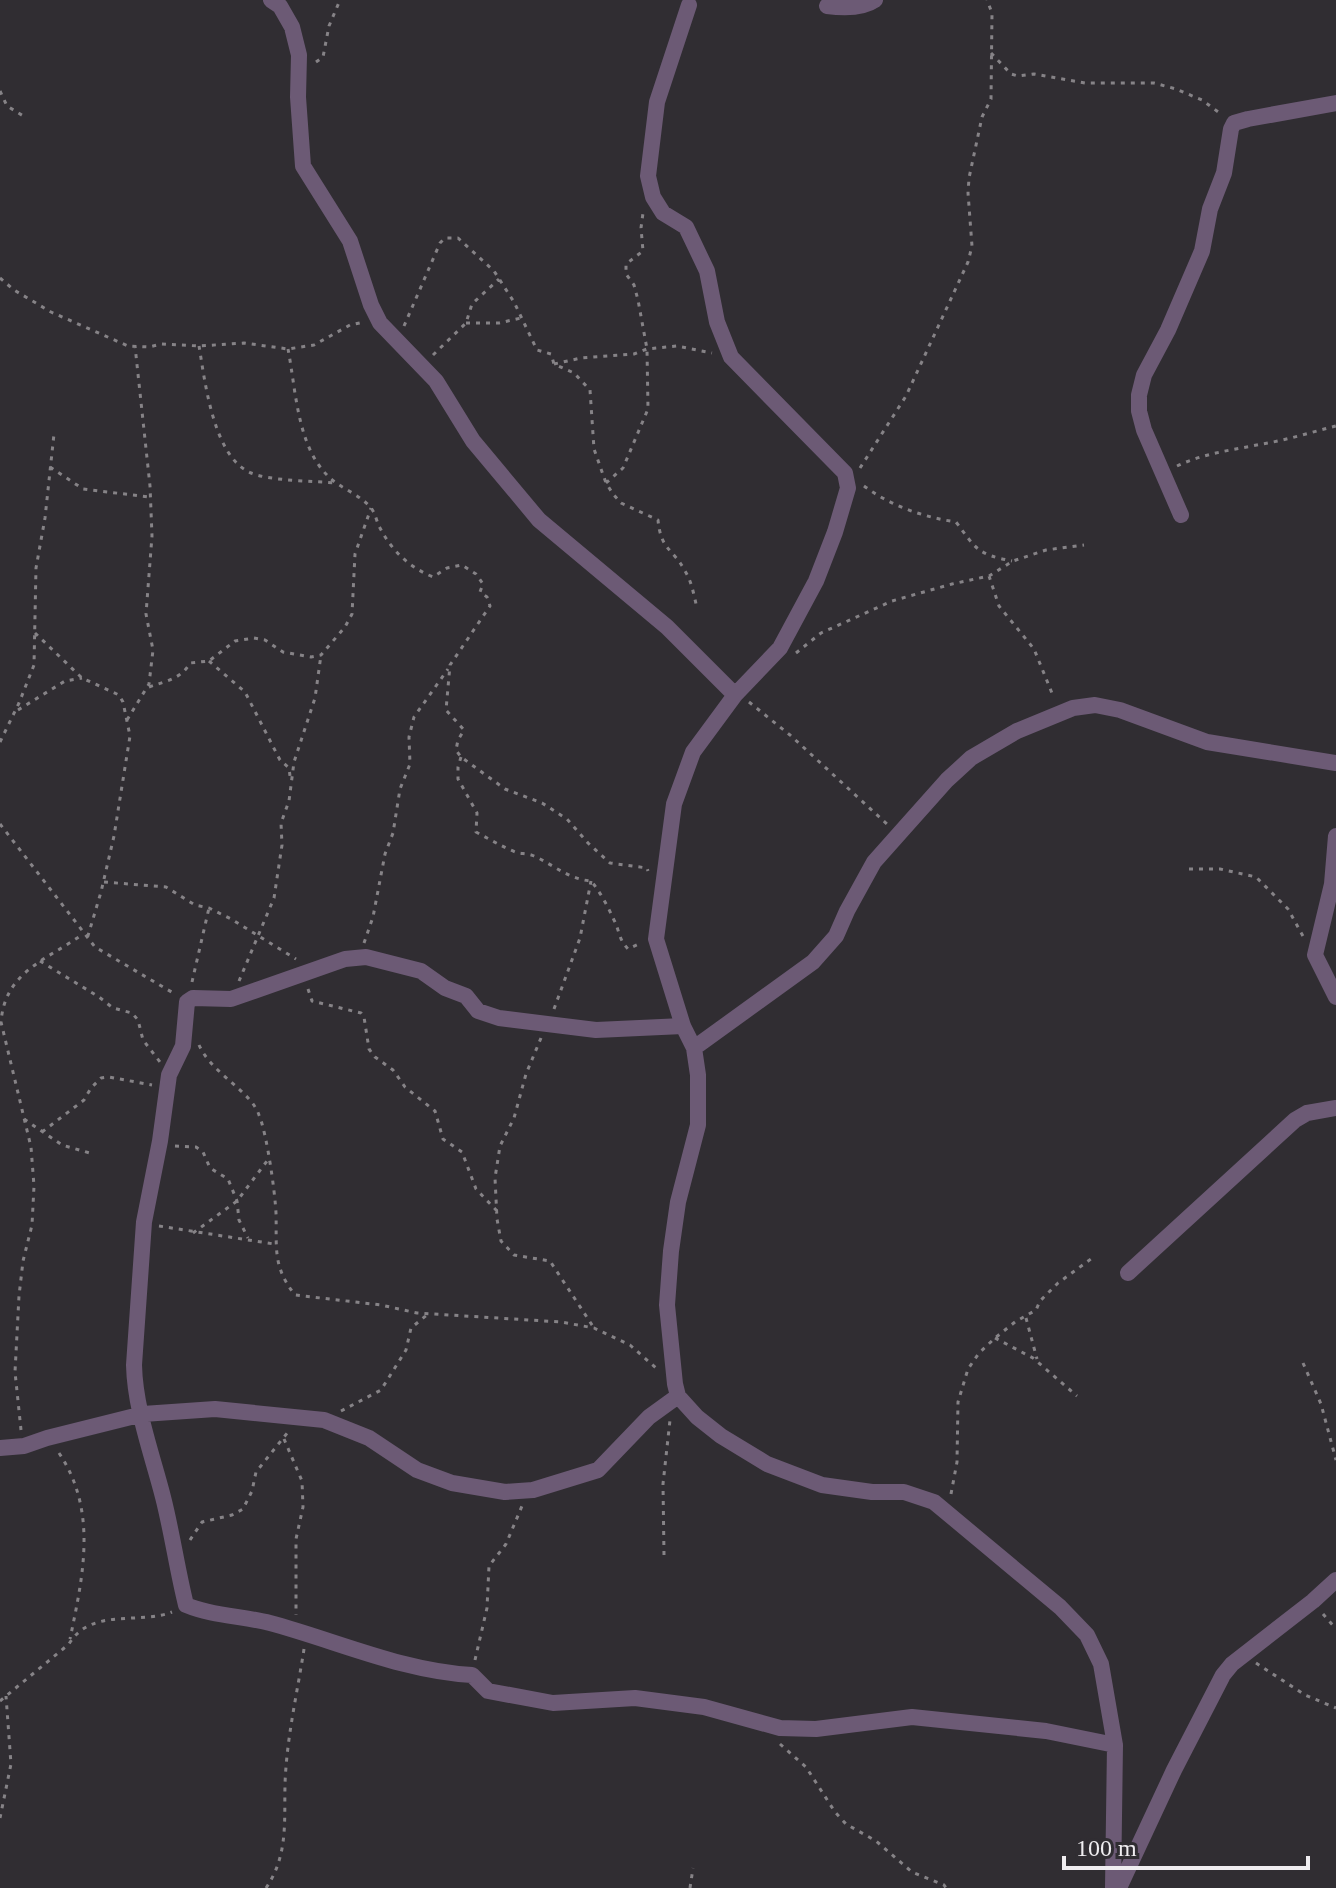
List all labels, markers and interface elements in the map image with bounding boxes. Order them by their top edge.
scale bar [1064,1820,1308,1870]
text: 100 m [1076,1835,1137,1861]

